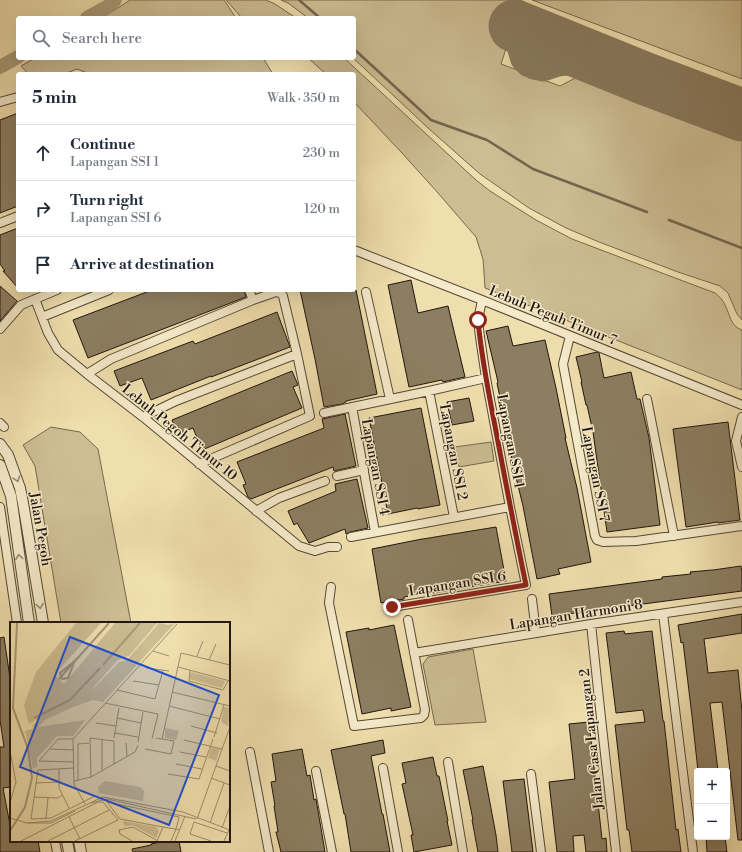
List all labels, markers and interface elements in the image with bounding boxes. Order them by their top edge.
search box [16,16,356,60]
icon: search [30,27,52,49]
text: Search here [62,29,142,48]
text: 5 min [32,87,77,109]
text: Walk · 350 m [267,90,340,106]
text: Continue [70,135,135,154]
icon: ahead [32,142,54,164]
text: 230 m [303,145,340,161]
text: Lapangan SSI 1 [70,154,159,170]
text: Turn right [70,191,144,210]
icon: right [32,198,54,220]
text: 120 m [304,201,340,217]
text: Lapangan SSI 6 [70,210,161,226]
icon: arrive [32,254,54,276]
text: Arrive at destination [70,255,214,274]
street label: Lebuh Peguh Timur 7 [486,282,619,350]
route start [469,311,487,329]
street label: Lebuh Pegoh Timur 10 [118,380,241,485]
street label: Lapangan SSI 1 [492,392,528,490]
street label: Lapangan SSI 2 [435,402,471,502]
street label: Lapangan SSI 4 [357,417,393,517]
street label: Lapangan SSI 7 [577,425,613,523]
one-way arrow [12,475,21,482]
street label: Jalan Pegoh [24,490,55,568]
one-way arrow [15,554,24,560]
street label: Lapangan SSI 6 [407,567,508,601]
street label: Lapangan Harmoni 8 [508,596,644,634]
route end [383,598,401,616]
one-way arrow [35,603,44,609]
inset map [10,622,230,842]
street label: Jalan Casa Lapangan 2 [576,667,608,811]
map controls [694,768,730,840]
button: + [694,768,730,804]
button: − [694,804,730,840]

